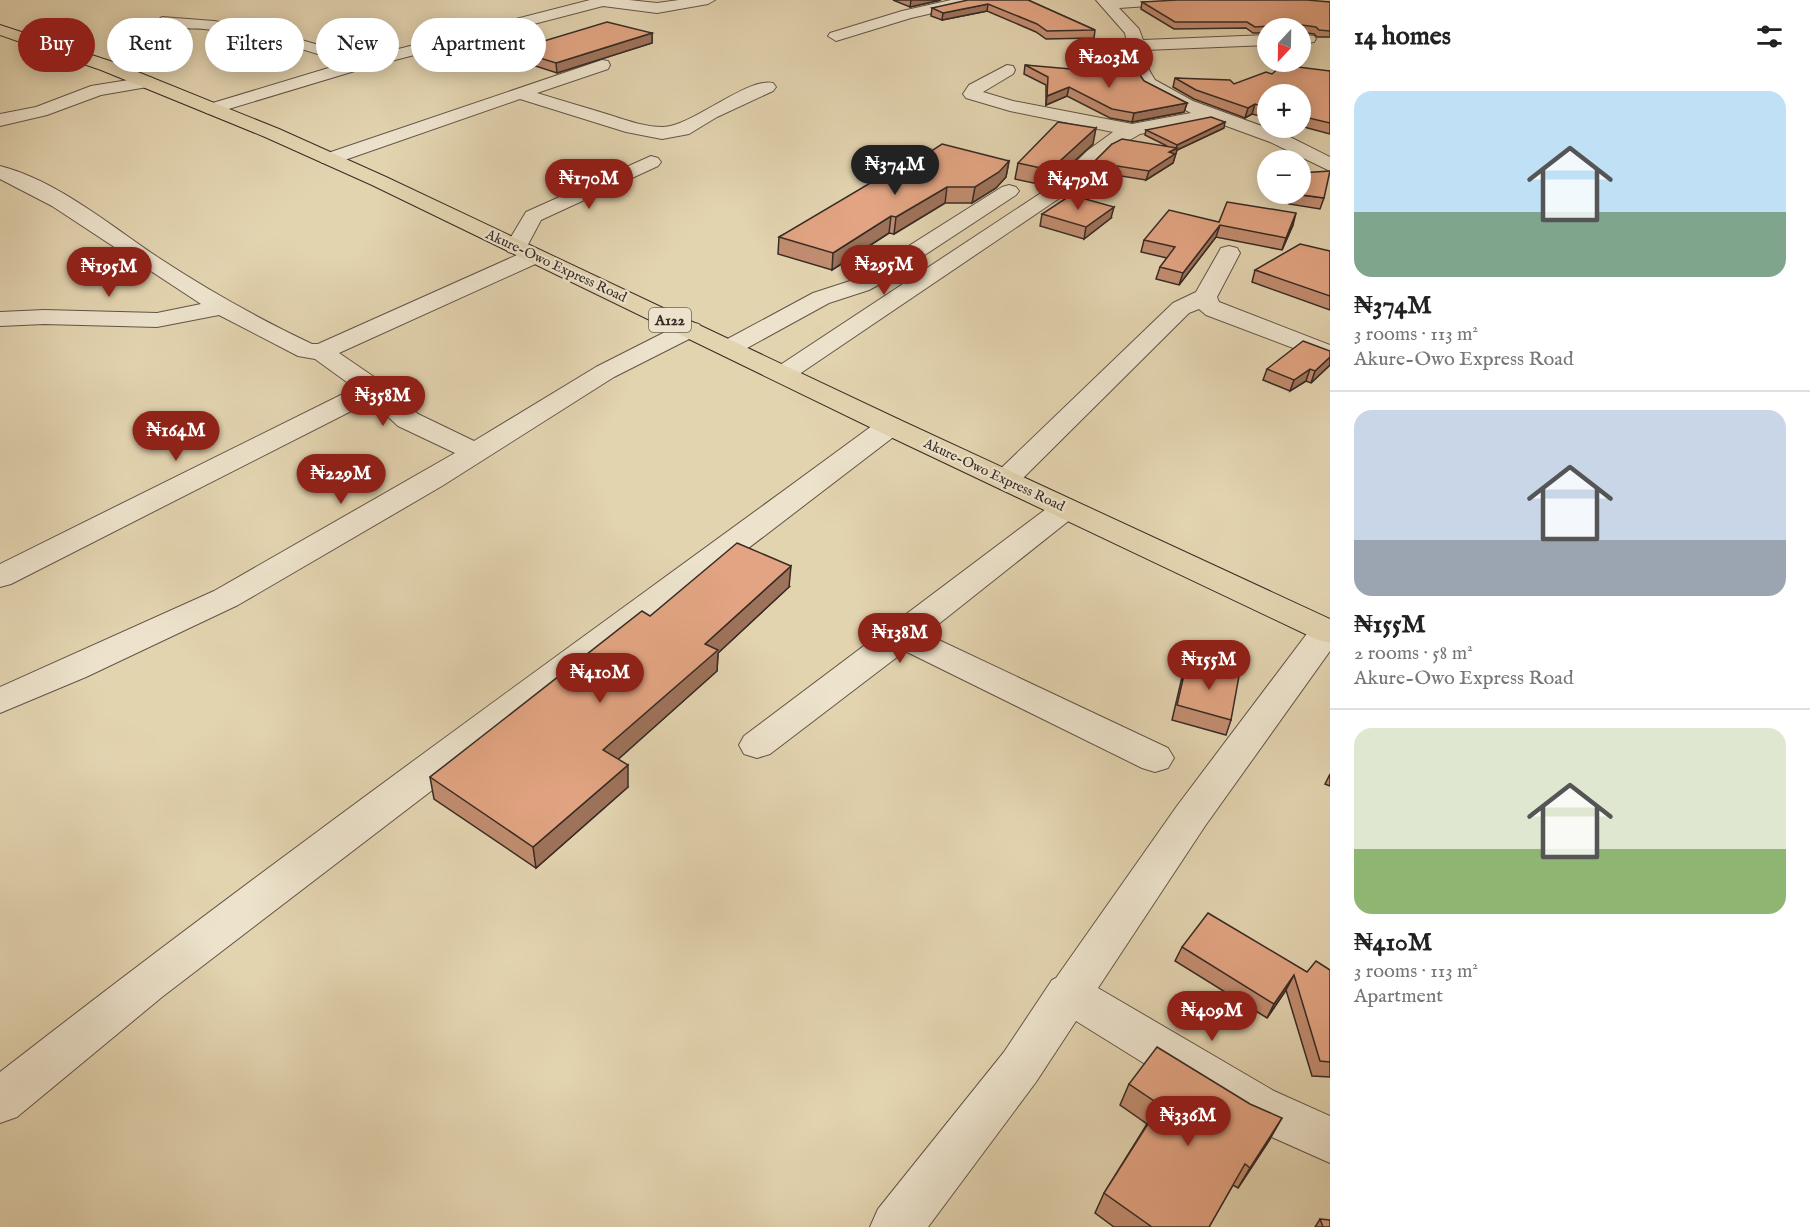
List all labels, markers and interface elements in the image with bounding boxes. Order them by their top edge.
chip: Buy [18,18,95,72]
chip: Rent [107,18,193,72]
chip: Filters [205,18,304,72]
chip: New [316,18,399,72]
chip: Apartment [411,18,546,72]
north arrow [1257,18,1311,72]
map controls [1257,18,1311,204]
text: 14 homes [1354,20,1451,53]
icon: filters [1753,20,1786,53]
pin: ₦203M [1067,38,1151,89]
text: ₦203M [1079,45,1139,70]
button: + [1257,84,1311,138]
icon: home [1516,130,1624,238]
pin: ₦374M [853,145,937,196]
button: − [1257,150,1311,204]
text: ₦374M [865,152,925,177]
pin: ₦170M [547,159,631,210]
pin: ₦479M [1036,160,1120,211]
text: ₦170M [559,166,619,191]
text: ₦479M [1048,167,1108,192]
street label: Akure-Owo Express Road [482,225,630,307]
pin: ₦295M [842,245,926,296]
pin: ₦195M [67,247,151,298]
text: ₦295M [855,252,913,277]
text: ₦195M [81,254,137,279]
text: ₦374M [1354,289,1432,322]
road number: A122 [649,308,691,332]
text: 3 rooms · 113 m² [1354,322,1478,347]
text: Akure-Owo Express Road [1354,347,1574,372]
pin: ₦358M [341,376,425,427]
text: ₦358M [355,383,411,408]
pin: ₦164M [134,411,218,462]
text: ₦164M [147,418,205,443]
street label: Akure-Owo Express Road [920,434,1068,516]
icon: home [1516,449,1624,557]
pin: ₦229M [299,454,383,505]
text: ₦229M [311,461,371,486]
text: ₦155M [1354,608,1426,641]
pin: ₦138M [858,613,942,664]
text: ₦138M [872,620,928,645]
pin: ₦155M [1167,640,1251,691]
text: 2 rooms · 58 m² [1354,641,1473,666]
text: ₦155M [1181,647,1237,672]
pin: ₦410M [558,653,642,704]
text: ₦410M [570,660,630,685]
text: Akure-Owo Express Road [1354,666,1574,691]
icon: home [1516,767,1624,875]
text: ₦410M [1354,926,1432,959]
text: 3 rooms · 113 m² [1354,959,1478,984]
text: Apartment [1354,984,1443,1009]
pin: ₦409M [1170,991,1254,1042]
text: ₦409M [1181,998,1243,1023]
pin: ₦336M [1146,1096,1230,1147]
text: ₦336M [1160,1103,1216,1128]

